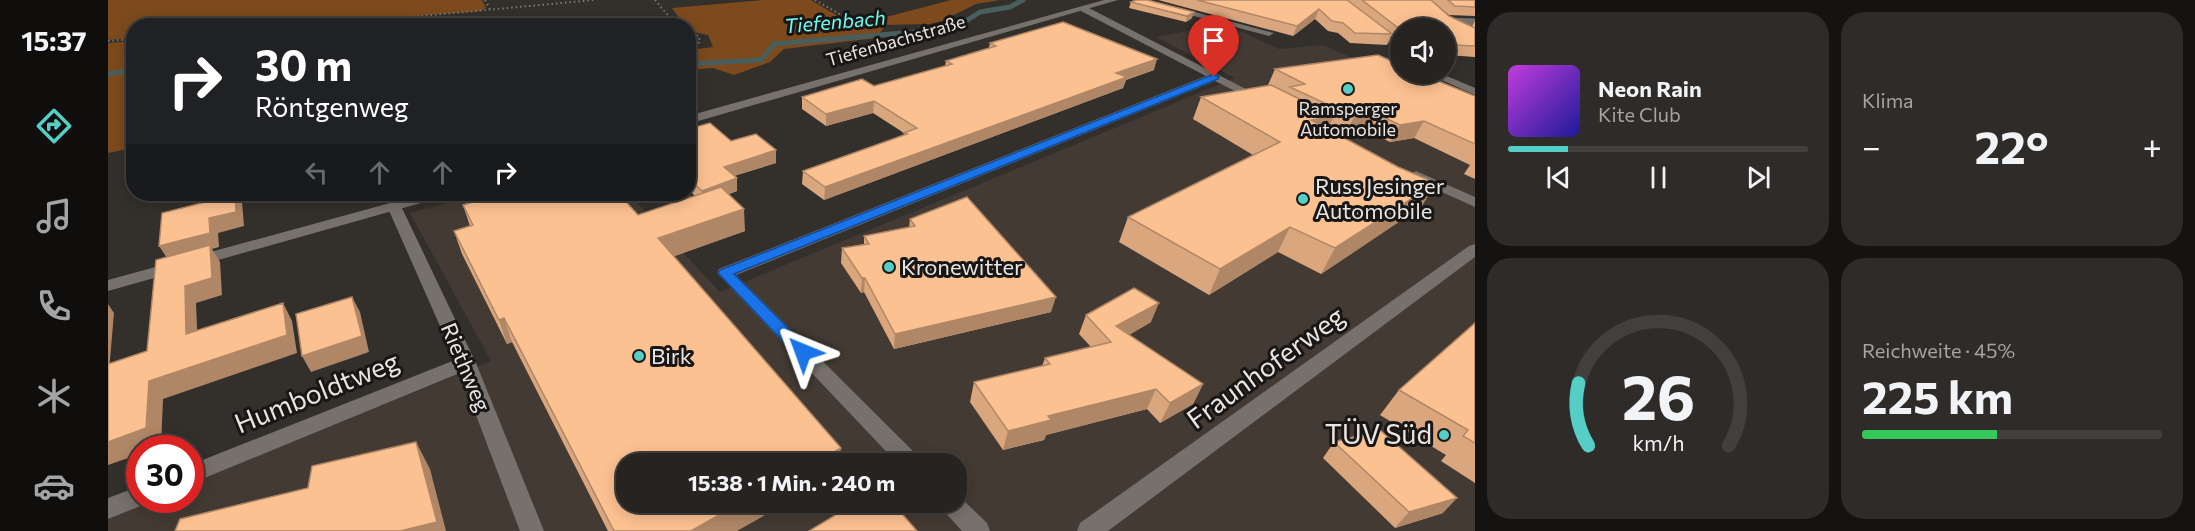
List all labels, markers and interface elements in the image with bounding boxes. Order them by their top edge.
water label: Tiefenbach [783,5,886,37]
street label: Tiefenbachstraße [824,10,968,70]
pin [1188,15,1239,77]
map controls [1390,18,1456,84]
button: sound [1390,18,1456,84]
text: 15:37 [21,24,87,57]
icon: arrive [1197,24,1230,57]
text: 30 m [255,38,352,90]
icon: right [156,42,234,120]
text: Neon Rain [1598,75,1702,102]
marker: Ramsperger Automobile [1341,82,1355,96]
text: Klima [1862,88,1914,112]
text: Röntgenweg [255,90,409,123]
place label: Ramsperger Automobile [1299,97,1397,140]
text: Kite Club [1598,102,1681,126]
icon: directions [33,105,75,147]
text: 22° [1975,118,2049,173]
text: − [1862,125,1881,166]
text: + [2143,125,2162,166]
icon: left [300,156,333,189]
icon: ahead [363,156,396,189]
icon: ahead [426,156,459,189]
icon: right [489,156,522,189]
icon: previous [1542,161,1575,194]
icon: pause [1642,161,1675,194]
icon: next [1742,161,1775,194]
place label: Russ Jesinger Automobile [1315,172,1445,224]
marker: Russ Jesinger Automobile [1296,192,1310,206]
icon: music [33,195,75,237]
place label: Kronewitter [901,253,1023,280]
marker: Kronewitter [882,260,896,274]
icon: phone [33,285,75,327]
street label: Fraunhoferweg [1180,298,1351,435]
street label: Riethweg [436,318,497,415]
position arrow [771,320,835,384]
text: Reichweite · 45% [1862,338,2015,362]
place label: Birk [651,342,692,369]
street label: Humboldtweg [229,343,404,440]
marker: Birk [632,349,646,363]
text: 26 [1621,357,1695,433]
text: 225 km [1862,368,2013,423]
icon: climate [33,375,75,417]
place label: TÜV Süd [1325,417,1432,450]
marker: TÜV Süd [1437,428,1451,442]
text: km/h [1632,429,1684,455]
speed limit sign: 30 [126,435,204,513]
icon: car [33,465,75,507]
text: 15:38 · 1 Min. · 240 m [688,469,895,496]

